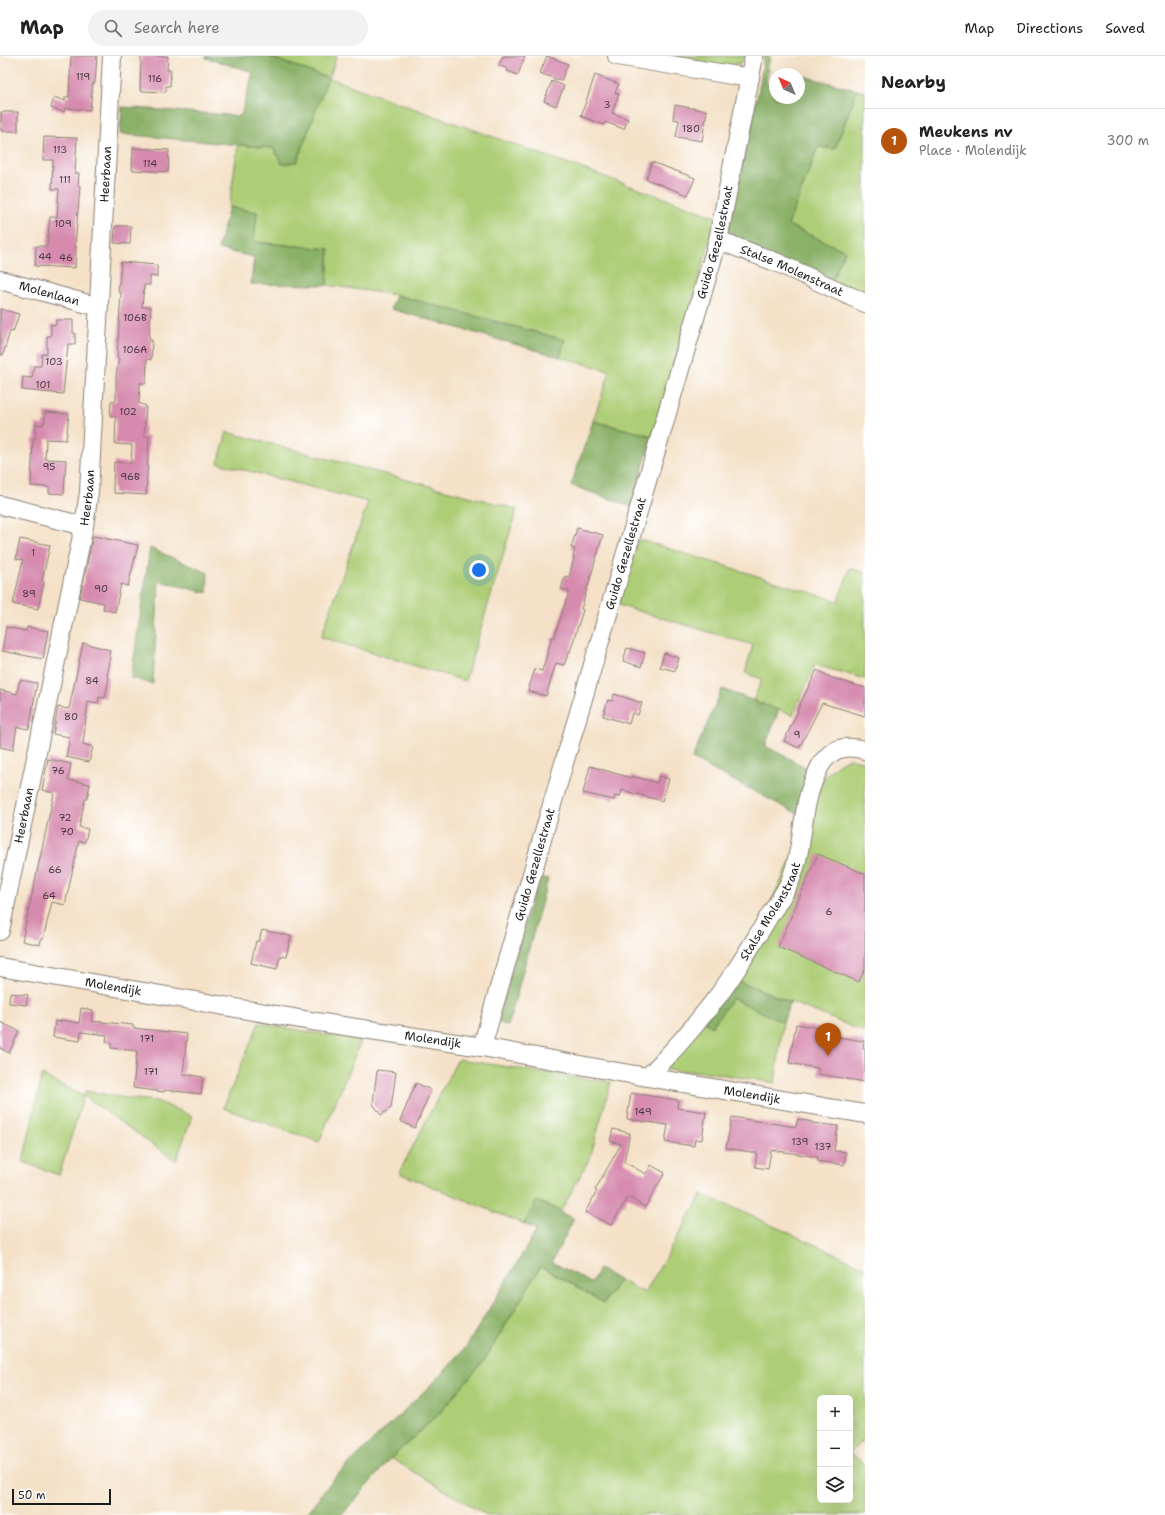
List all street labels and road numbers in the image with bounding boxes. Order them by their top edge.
street label: Heerbaan [96,146,115,203]
street label: Guido Gezellestraat [693,184,737,301]
street label: Stalse Molenstraat [738,241,846,300]
street label: Molenlaan [17,278,81,309]
street label: Heerbaan [76,469,98,527]
street label: Guido Gezellestraat [602,495,650,612]
street label: Heerbaan [10,786,38,845]
street label: Guido Gezellestraat [511,806,559,923]
street label: Stalse Molenstraat [736,860,804,964]
street label: Molendijk [84,974,143,999]
street label: Molendijk [403,1027,463,1052]
street label: Molendijk [723,1082,782,1108]

